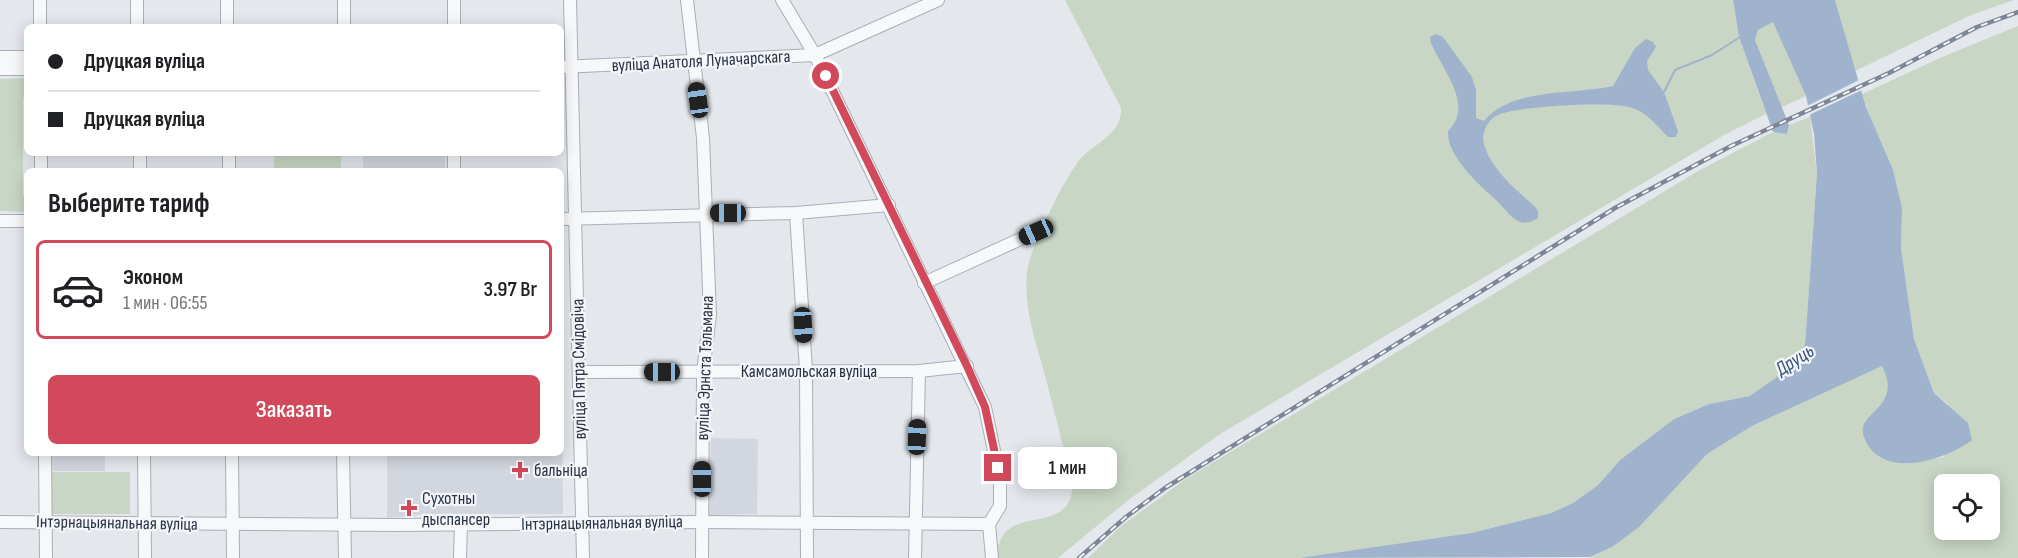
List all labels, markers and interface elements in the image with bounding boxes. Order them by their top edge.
street label: вуліца Анатоля Луначарскага [611,46,791,76]
text: Друцкая вуліца [84,48,205,75]
route start [812,62,839,89]
car [687,81,709,119]
text: Друцкая вуліца [84,106,205,133]
text: Выберите тариф [48,188,210,220]
car [710,204,746,222]
car [1016,216,1056,248]
icon: car [51,263,105,317]
text: Эконом [123,264,183,291]
text: 3.97 Br [483,276,537,303]
text: 1 мин · 06:55 [123,291,208,315]
street label: вуліца Эрнста Тэльмана [692,295,718,441]
street label: вуліца Пятра Смідовіча [567,298,591,439]
car [793,307,813,343]
water label: Друць [1770,339,1819,382]
street label: Камсамольская вуліца [741,361,877,382]
car [644,363,680,381]
button: Заказать [48,375,540,444]
car [907,419,927,455]
callout: 1 мин [1019,447,1118,489]
route end [984,454,1011,481]
text: 1 мин [1049,456,1086,480]
place label: бальніца [534,460,588,481]
marker: бальніца [511,461,529,479]
car [693,461,711,497]
map controls [1934,474,2000,540]
button: locate [1934,474,2000,540]
place label: Сухотны дыспансер [422,488,490,530]
marker: Сухотны дыспансер [400,499,418,517]
street label: Інтэрнацыянальная вуліца [36,511,198,535]
street label: Інтэрнацыянальная вуліца [521,511,683,535]

